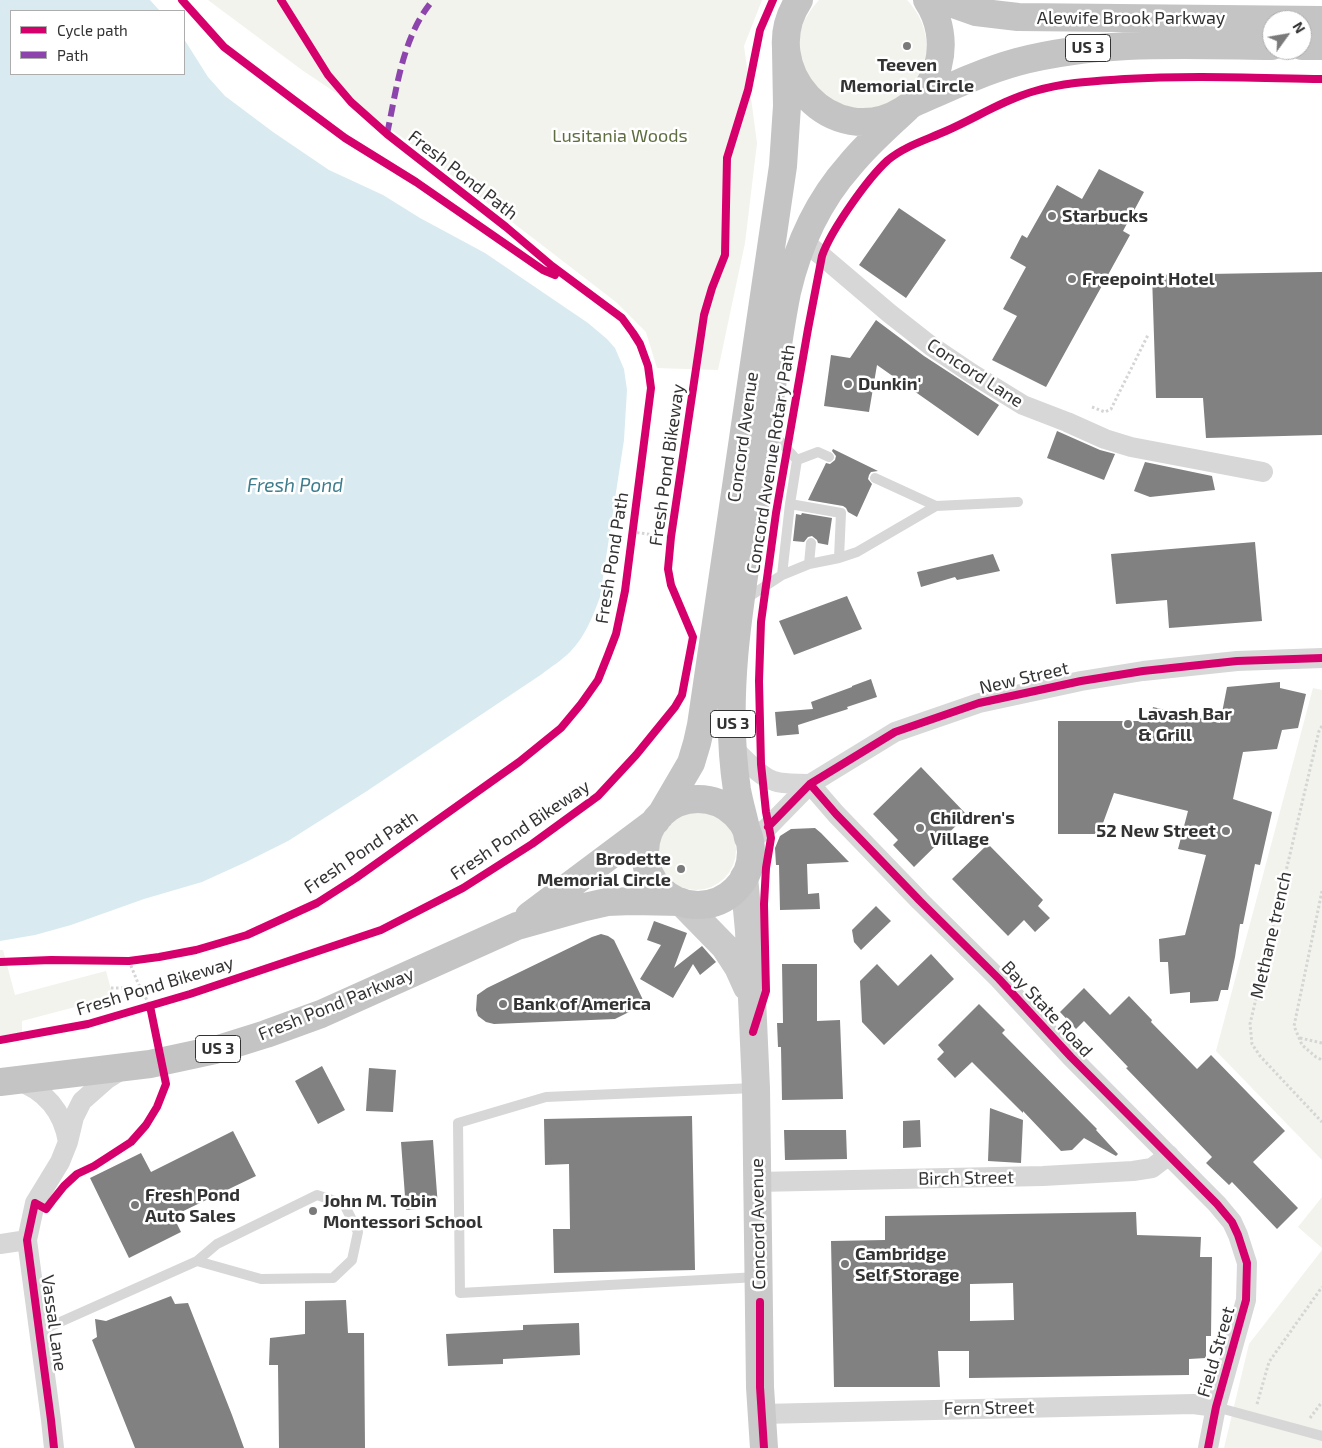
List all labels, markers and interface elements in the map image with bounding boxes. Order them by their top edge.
street label: Alewife Brook Parkway [1037,7,1225,29]
legend [10,10,185,75]
north arrow [1262,10,1312,60]
text: N [1289,19,1309,36]
text: Cycle path [57,21,128,39]
road number: US 3 [1066,34,1110,62]
marker: Teeven Memorial Circle [901,40,913,52]
text: Path [57,46,88,64]
place label: Teeven Memorial Circle [840,54,974,96]
park label: Lusitania Woods [552,125,688,147]
street label: Fresh Pond Path [404,126,522,224]
place label: Starbucks [1062,205,1148,227]
marker: Starbucks [1046,210,1058,222]
place label: Freepoint Hotel [1082,268,1215,290]
marker: Freepoint Hotel [1066,273,1078,285]
street label: Concord Lane [923,334,1027,412]
street label: Concord Avenue Rotary Path [742,343,800,575]
street label: Concord Avenue [723,370,763,504]
place label: Dunkin' [858,373,921,395]
marker: Dunkin' [842,378,854,390]
street label: Fresh Pond Bikeway [645,383,689,547]
water label: Fresh Pond [247,475,343,497]
street label: Fresh Pond Path [591,491,633,625]
street label: New Street [977,657,1071,699]
place label: Lavash Bar & Grill [1138,703,1232,746]
road number: US 3 [710,711,756,738]
marker: Lavash Bar & Grill [1122,718,1134,730]
street label: Fresh Pond Bikeway [446,775,594,885]
street label: Fresh Pond Path [300,806,422,898]
place label: Children's Village [930,807,1015,850]
place label: 52 New Street [1096,820,1216,842]
marker: Children's Village [914,822,926,834]
marker: 52 New Street [1220,825,1232,837]
place label: Brodette Memorial Circle [537,848,671,891]
marker: Brodette Memorial Circle [675,863,687,875]
street label: Methane trench [1246,869,1296,1001]
street label: Fresh Pond Bikeway [74,952,236,1020]
street label: Bay State Road [997,957,1097,1061]
street label: Fresh Pond Parkway [255,963,417,1045]
place label: Bank of America [513,993,651,1015]
marker: Bank of America [497,998,509,1010]
road number: US 3 [196,1036,240,1062]
street label: Concord Avenue [746,1158,770,1290]
street label: Birch Street [918,1166,1014,1190]
place label: Fresh Pond Auto Sales [145,1184,240,1226]
place label: John M. Tobin Montessori School [323,1190,482,1232]
marker: Fresh Pond Auto Sales [129,1199,141,1211]
marker: John M. Tobin Montessori School [307,1205,319,1217]
place label: Cambridge Self Storage [855,1243,960,1286]
marker: Cambridge Self Storage [839,1258,851,1270]
street label: Vassal Lane [37,1273,71,1373]
street label: Field Street [1193,1304,1239,1400]
street label: Fern Street [943,1396,1035,1420]

